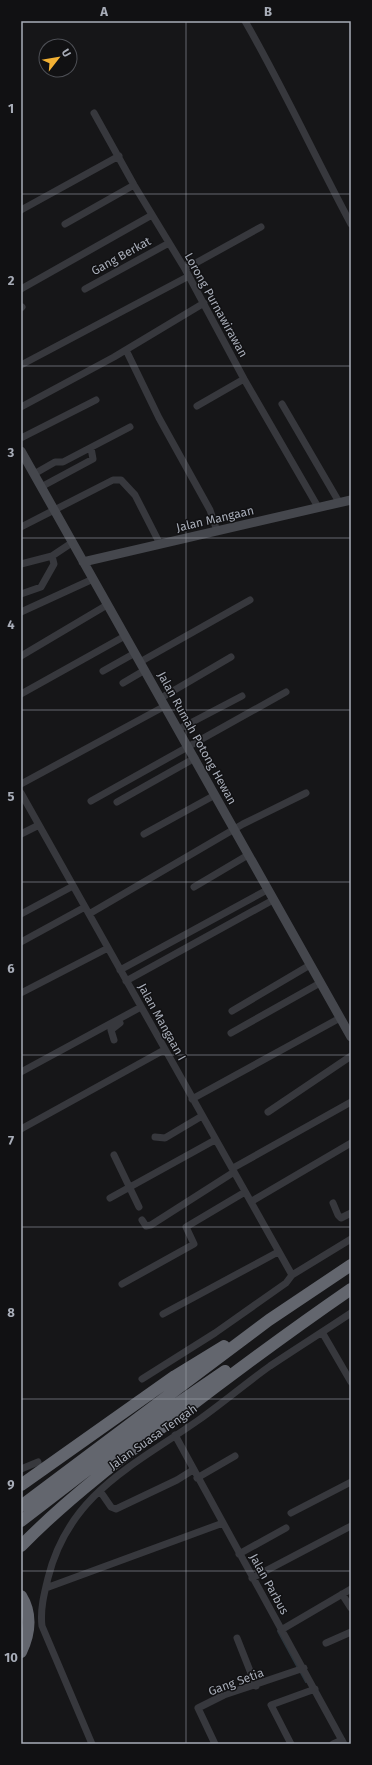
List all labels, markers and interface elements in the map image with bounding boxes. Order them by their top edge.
text: A [99,4,108,19]
text: B [264,4,272,19]
north arrow [38,38,78,78]
text: U [59,47,74,60]
text: 1 [8,101,14,116]
street label: Gang Berkat [89,234,154,278]
street label: Lorong Purnawirawan [182,250,250,360]
text: 2 [8,273,15,288]
text: 3 [7,445,15,460]
street label: Jalan Mangaan [175,503,255,535]
text: 4 [7,617,15,632]
street label: Jalan Rumah Potong Hewan [155,669,239,807]
text: 5 [8,789,15,804]
text: 6 [7,961,15,976]
street label: Jalan Mangaan I [135,981,189,1063]
text: 7 [8,1133,14,1148]
text: 8 [7,1305,15,1320]
street label: Jalan Suasa Tengah [106,1401,200,1473]
text: 9 [7,1477,15,1492]
street label: Jalan Parbus [247,1551,292,1617]
text: 10 [4,1650,18,1665]
street label: Gang Setia [206,1666,266,1698]

